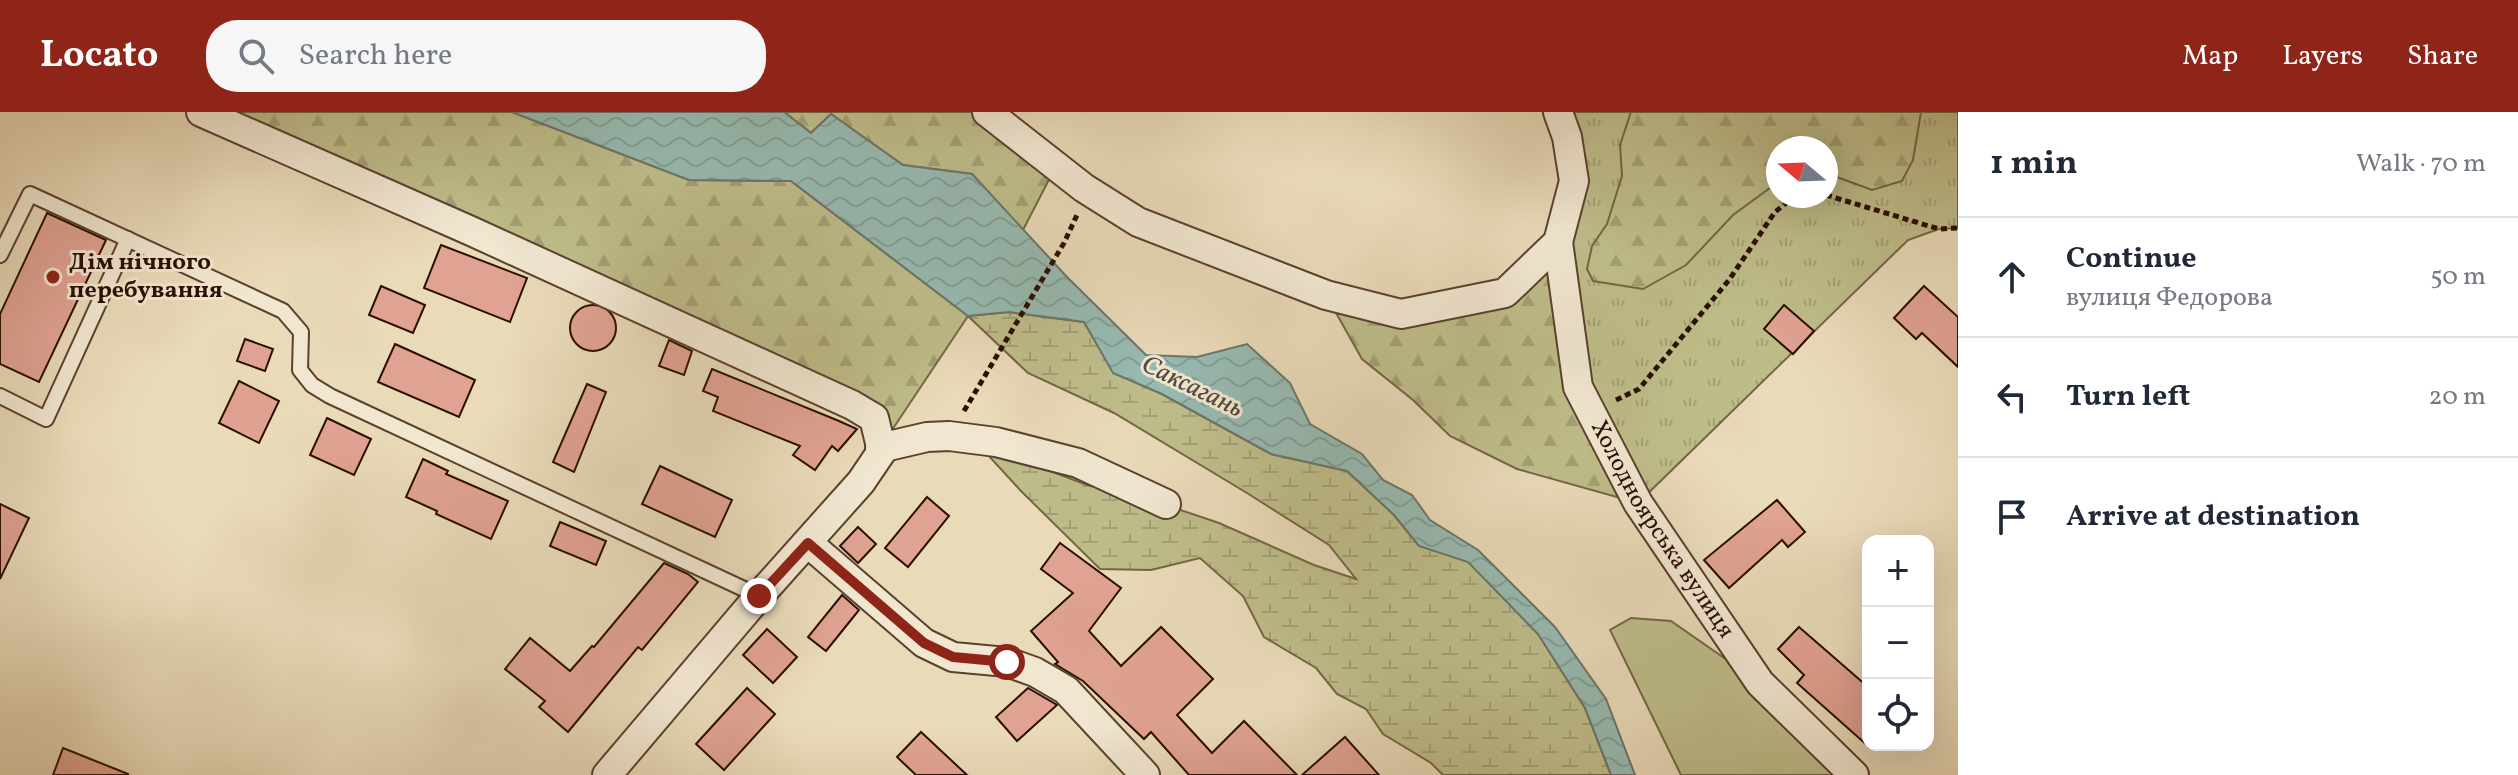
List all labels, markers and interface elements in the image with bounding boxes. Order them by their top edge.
search box [206,20,766,92]
text: Locato [40,30,158,83]
icon: search [234,34,278,78]
text: Search here [298,35,452,77]
text: Map [2182,37,2238,76]
text: Layers [2282,37,2363,76]
text: Share [2407,37,2478,76]
north arrow [1766,136,1838,208]
text: 1 min [1990,141,2078,188]
text: Walk · 70 m [2356,146,2486,182]
text: Continue [2066,238,2197,280]
place label: Дім нічного перебування [69,246,223,308]
icon: ahead [1990,255,2034,299]
text: 50 m [2430,259,2486,295]
marker: Дім нічного перебування [44,268,62,286]
text: вулиця Федорова [2066,280,2273,316]
water label: Саксагань [1135,347,1249,427]
icon: left [1990,375,2034,419]
text: Turn left [2066,376,2190,418]
text: 20 m [2428,379,2486,415]
street label: Холодноярська вулиця [1581,415,1742,645]
icon: arrive [1990,495,2034,539]
text: Arrive at destination [2066,496,2360,538]
map controls [1862,535,1934,751]
button: + [1862,535,1934,607]
route end [741,578,777,614]
button: − [1862,607,1934,679]
route start [989,644,1025,680]
button: locate [1862,679,1934,751]

